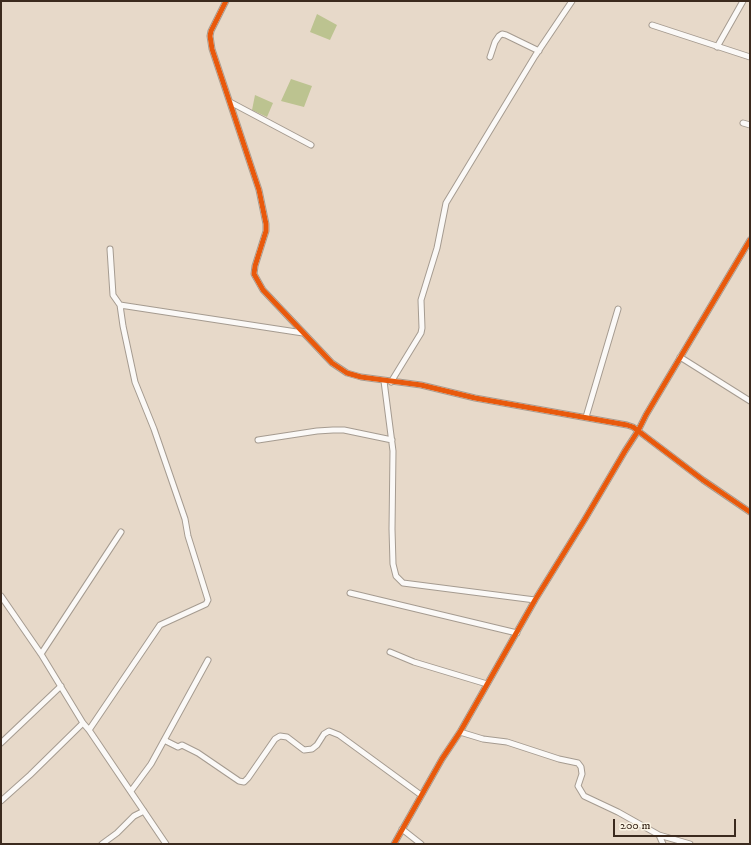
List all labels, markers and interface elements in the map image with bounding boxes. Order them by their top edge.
scale bar [615,811,738,837]
text: 200 m [620,818,650,833]

